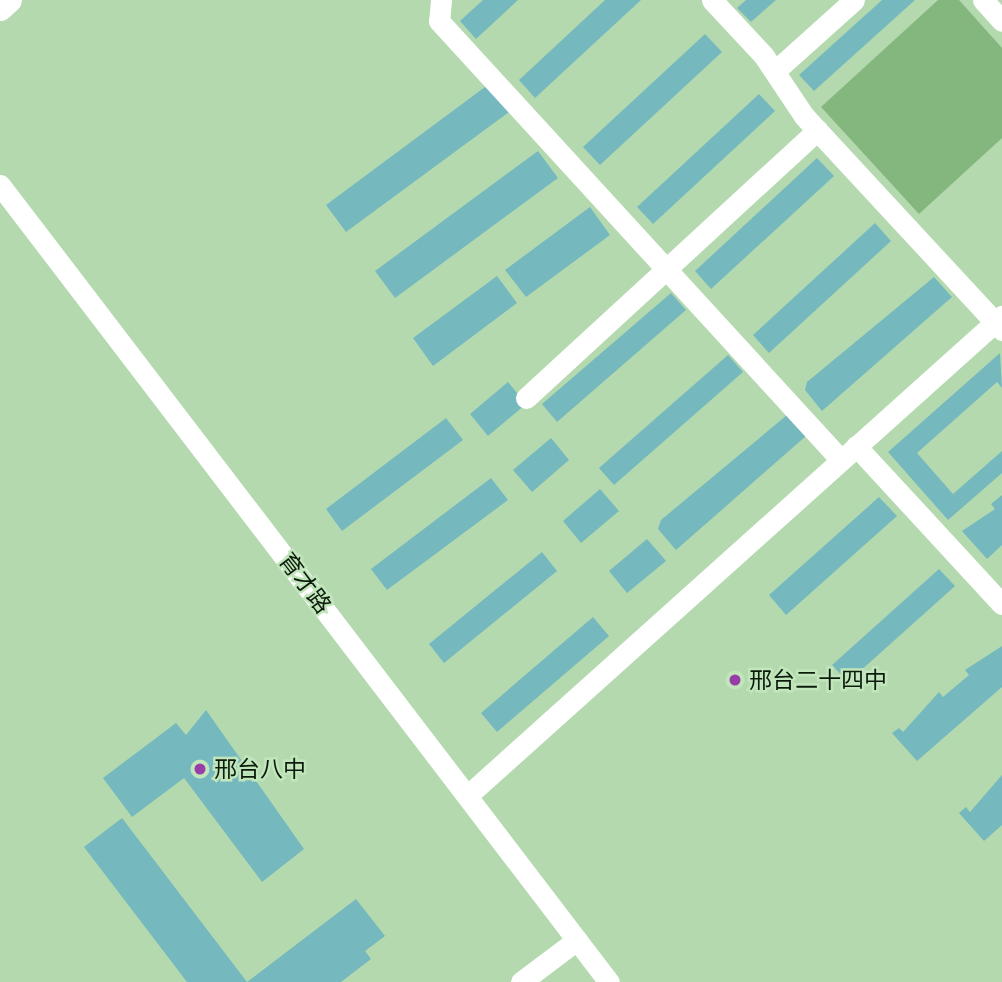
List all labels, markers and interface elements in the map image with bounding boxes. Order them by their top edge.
street label: 育才路 [273,547,337,619]
place label: 邢台二十四中 [749,666,887,694]
marker: 邢台二十四中 [727,672,743,688]
place label: 邢台八中 [214,755,306,783]
marker: 邢台八中 [192,761,208,777]

